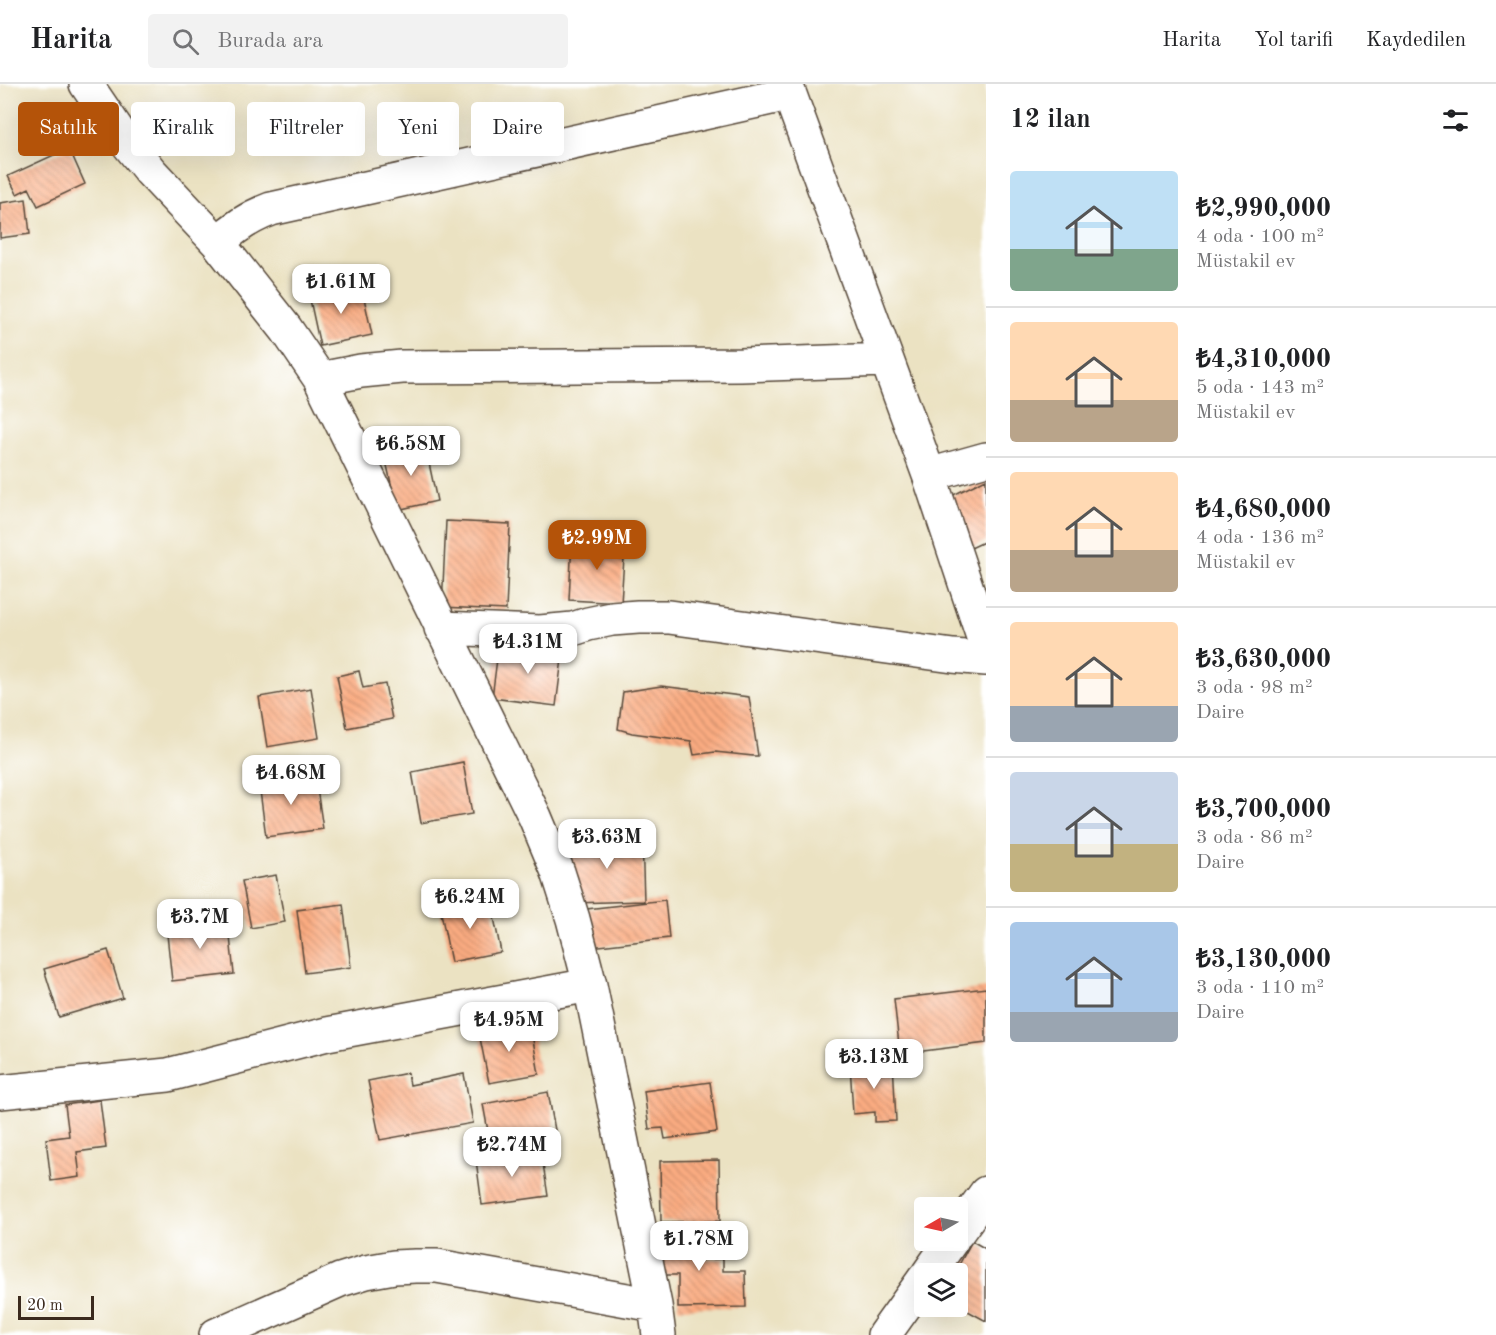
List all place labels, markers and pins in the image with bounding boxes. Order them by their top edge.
pin: ₺1.61M [292,264,390,315]
pin: ₺6.58M [362,426,460,477]
pin: ₺2.99M [548,520,646,571]
pin: ₺4.31M [479,624,577,675]
pin: ₺4.68M [242,755,340,806]
pin: ₺3.63M [558,819,656,870]
pin: ₺6.24M [421,879,519,930]
pin: ₺3.7M [158,899,242,950]
pin: ₺4.95M [460,1002,558,1053]
pin: ₺3.13M [825,1039,923,1090]
pin: ₺2.74M [463,1127,561,1178]
pin: ₺1.78M [650,1221,748,1272]

